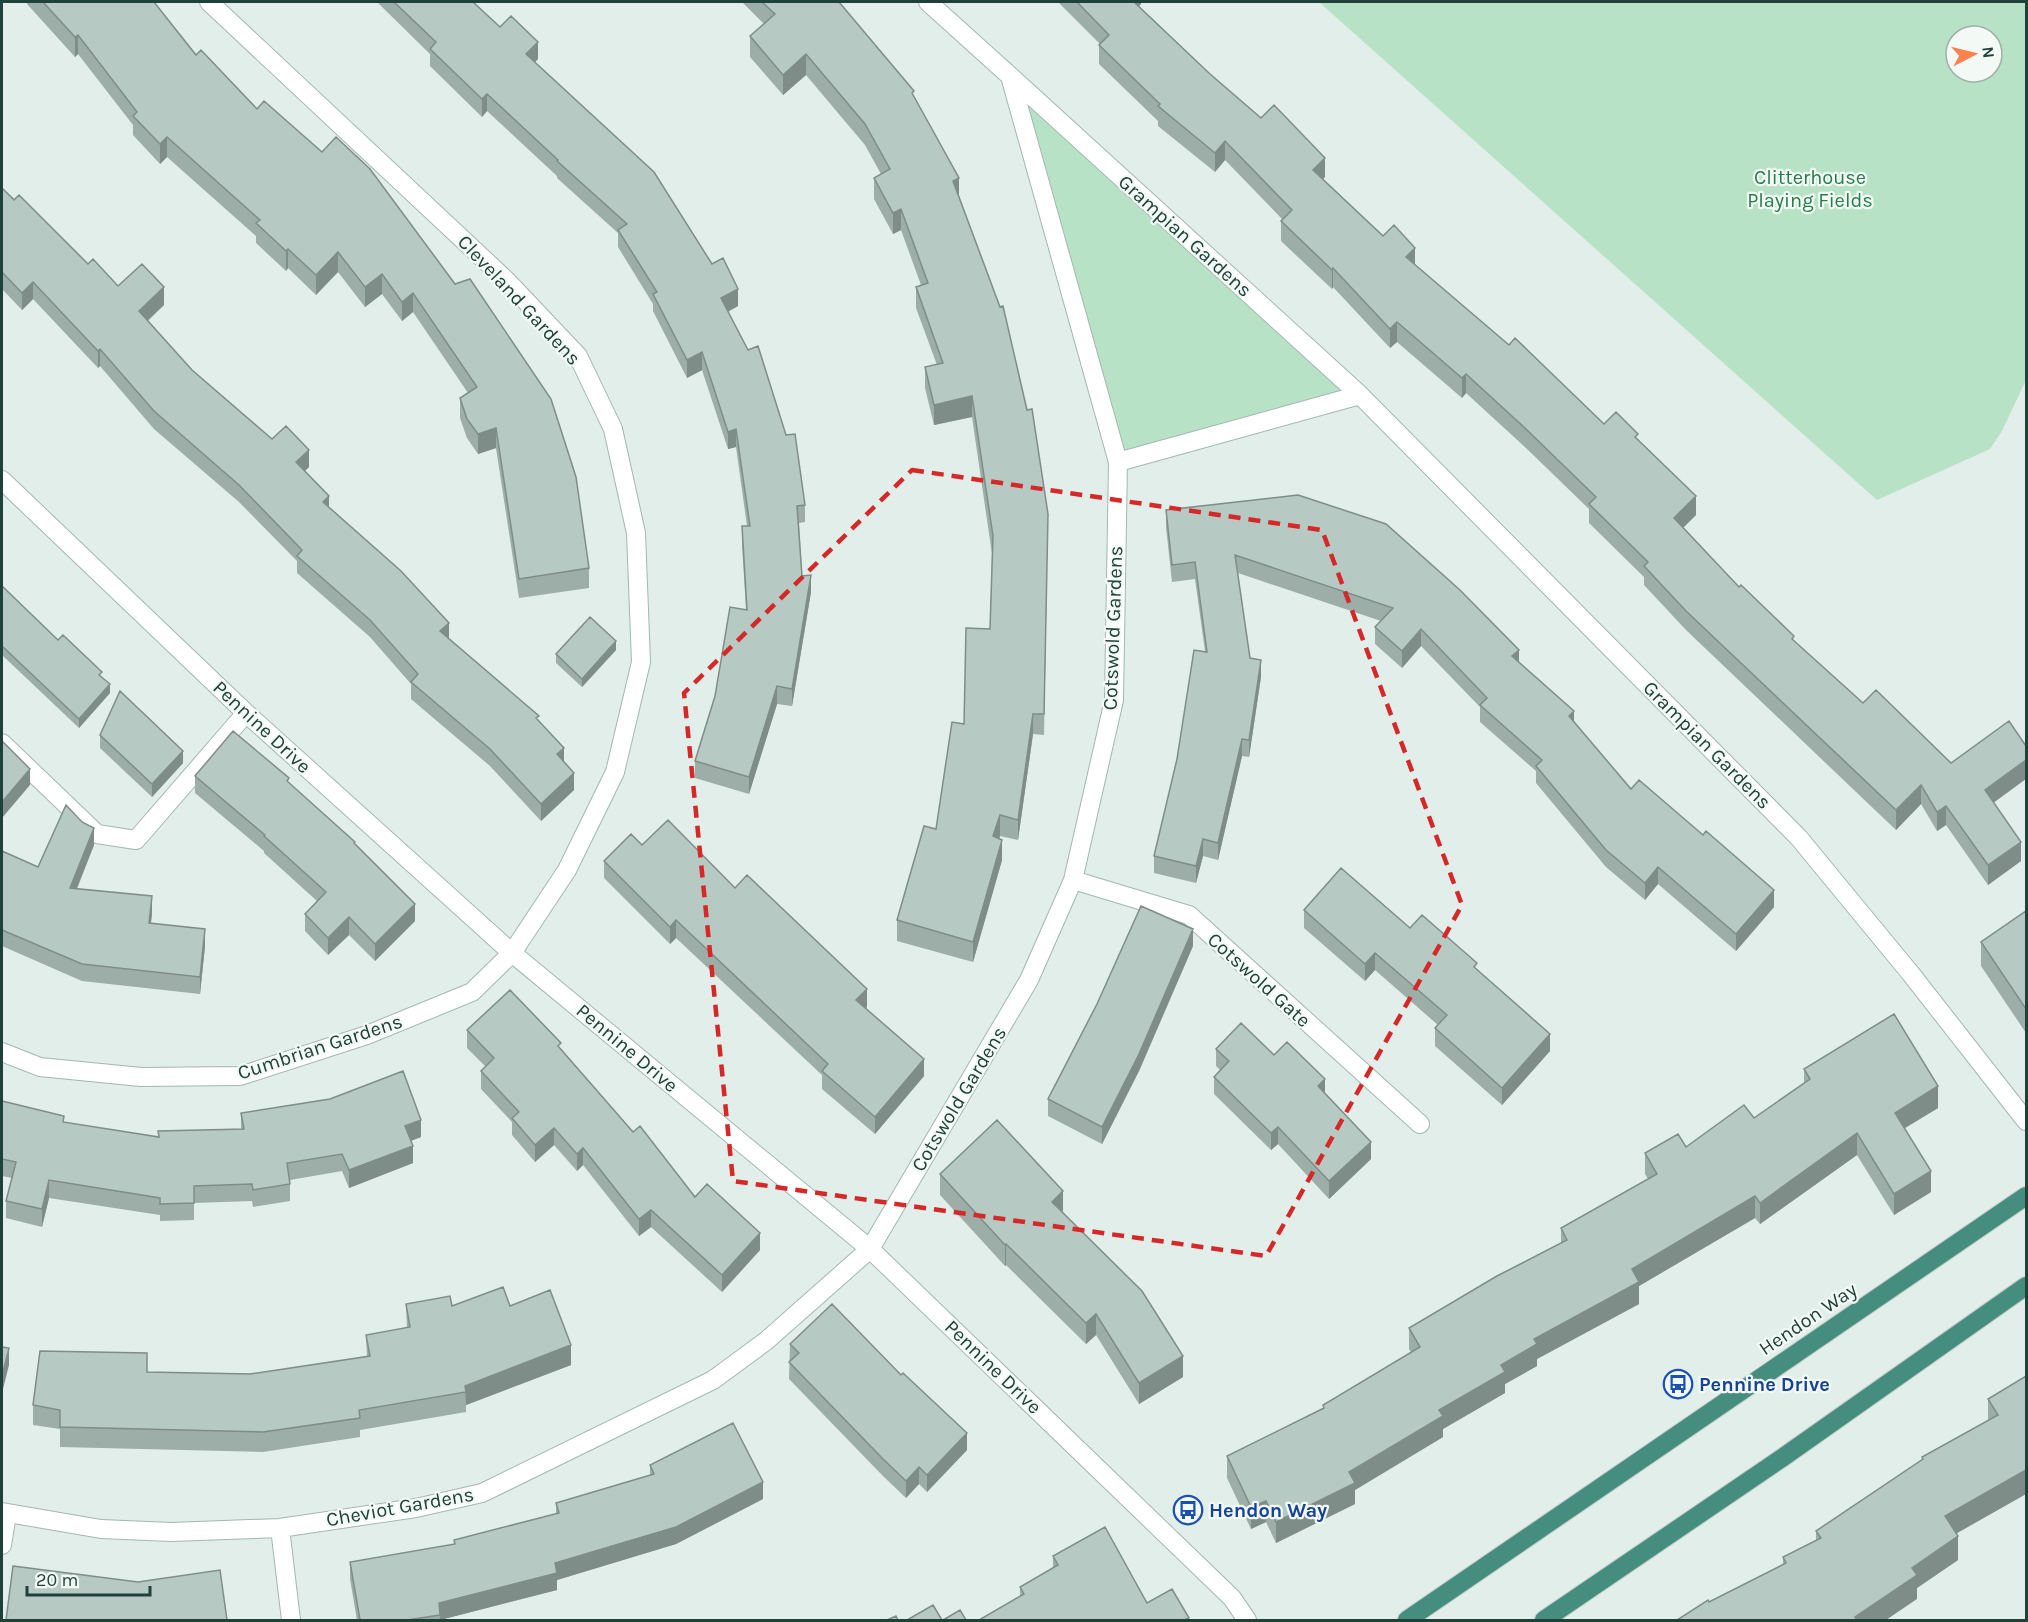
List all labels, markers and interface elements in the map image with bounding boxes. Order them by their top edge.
north arrow [1944,24,2004,84]
text: N [1978,45,1999,59]
park label: Clitterhouse Playing Fields [1747,166,1873,212]
street label: Grampian Gardens [1114,170,1256,302]
street label: Cleveland Gardens [453,230,585,370]
street label: Cotswold Gardens [1099,545,1127,711]
street label: Pennine Drive [208,676,316,778]
street label: Grampian Gardens [1638,676,1776,814]
street label: Cotswold Gate [1203,928,1315,1032]
street label: Pennine Drive [572,999,682,1097]
street label: Cumbrian Gardens [235,1010,405,1084]
street label: Cotswold Gardens [907,1023,1011,1175]
street label: Hendon Way [1755,1278,1861,1360]
street label: Pennine Drive [940,1315,1046,1419]
bus stop icon: Pennine Drive [1662,1368,1694,1400]
place label: Pennine Drive [1699,1373,1830,1396]
street label: Cheviot Gardens [324,1483,476,1531]
bus stop icon: Hendon Way [1172,1494,1204,1526]
place label: Hendon Way [1209,1499,1327,1522]
scale bar [27,1559,150,1597]
text: 20 m [36,1569,78,1591]

